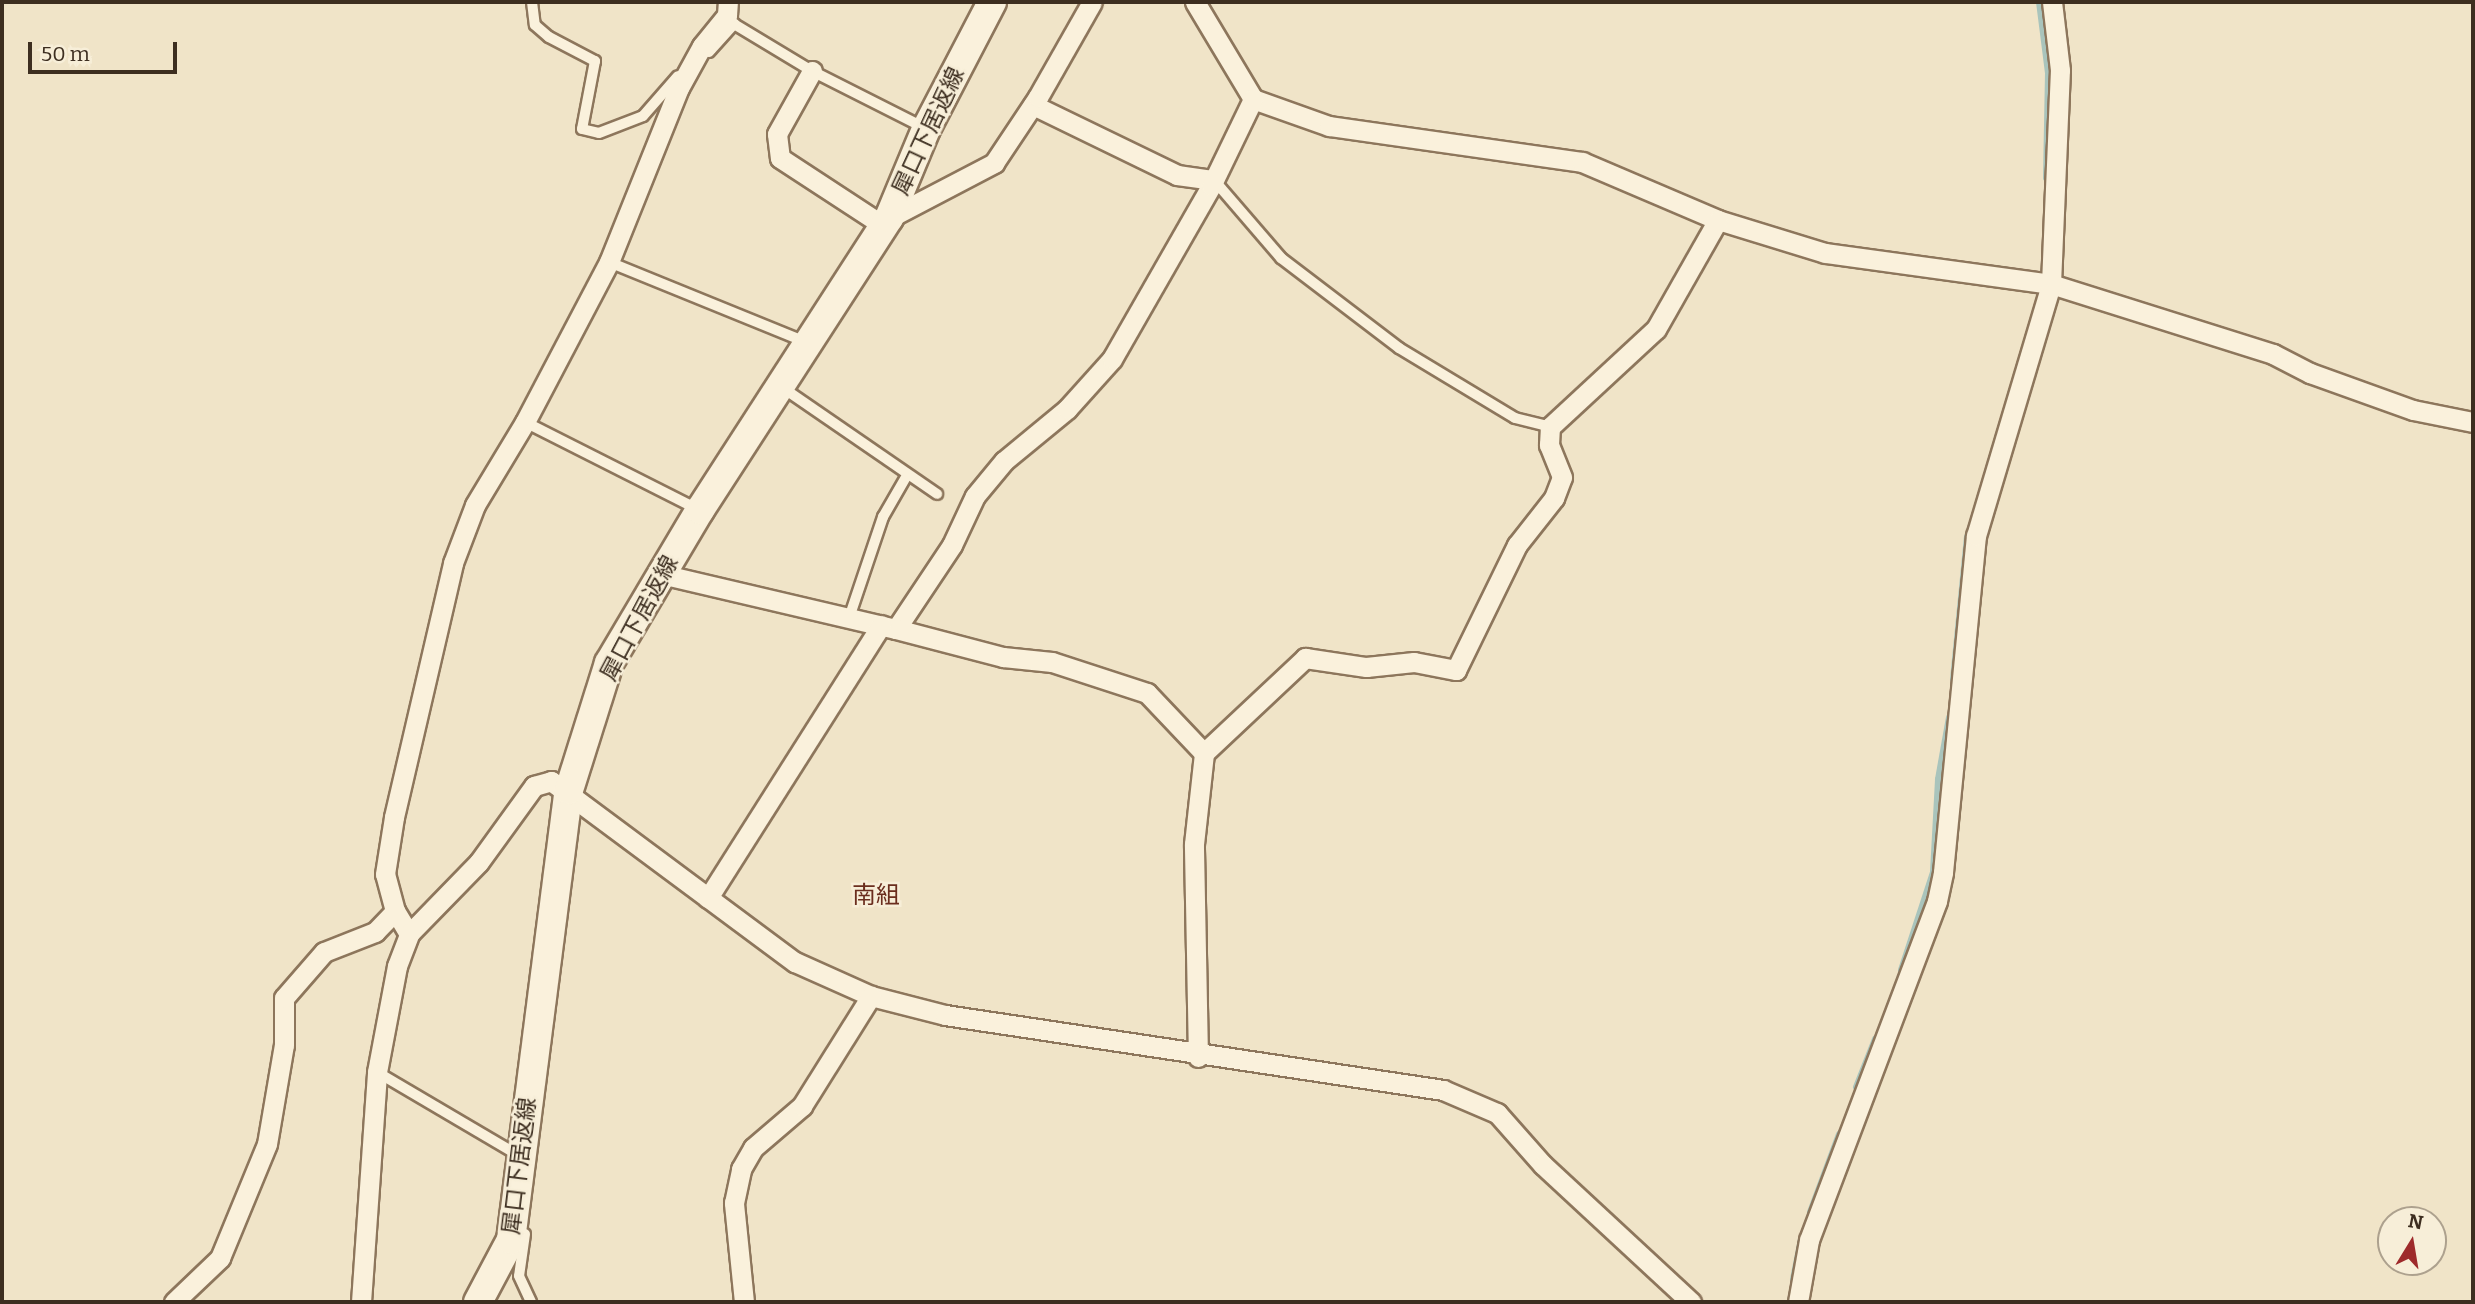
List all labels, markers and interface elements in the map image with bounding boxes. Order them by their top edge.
scale bar [32,28,180,72]
text: 50 m [41,41,90,67]
street label: 犀口下居返線 [886,63,970,199]
street label: 犀口下居返線 [594,551,684,685]
district label: 南組 [852,882,900,910]
street label: 犀口下居返線 [497,1096,541,1236]
north arrow [2377,1206,2447,1276]
text: N [2406,1209,2425,1235]

